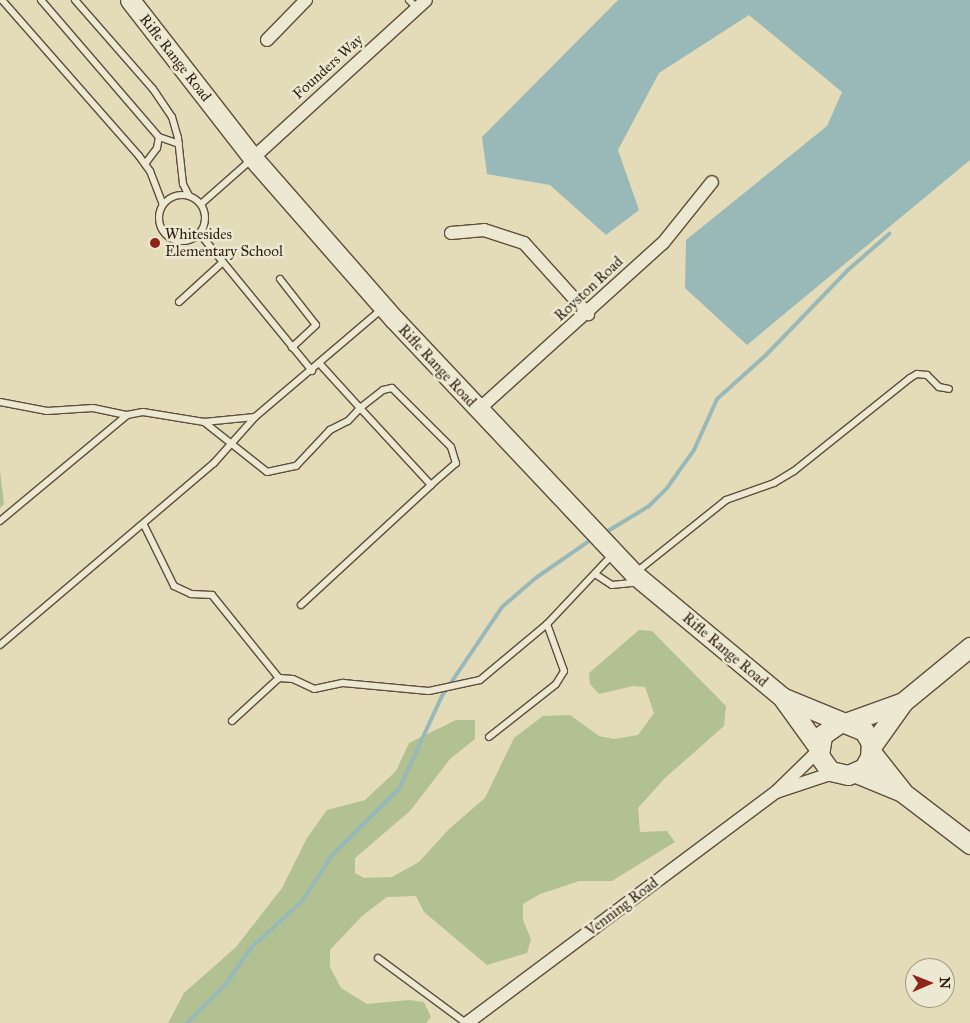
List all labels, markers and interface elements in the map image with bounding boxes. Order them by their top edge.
street label: Rifle Range Road [135,11,215,105]
street label: Founders Way [289,31,367,103]
place label: Whitesides Elementary School [165,225,283,260]
marker: Whitesides Elementary School [149,237,161,249]
street label: Royston Road [551,253,627,325]
street label: Rifle Range Road [394,321,480,411]
street label: Rifle Range Road [679,609,771,691]
street label: Venning Road [582,874,662,940]
north arrow [905,958,955,1008]
text: N [936,977,953,989]

